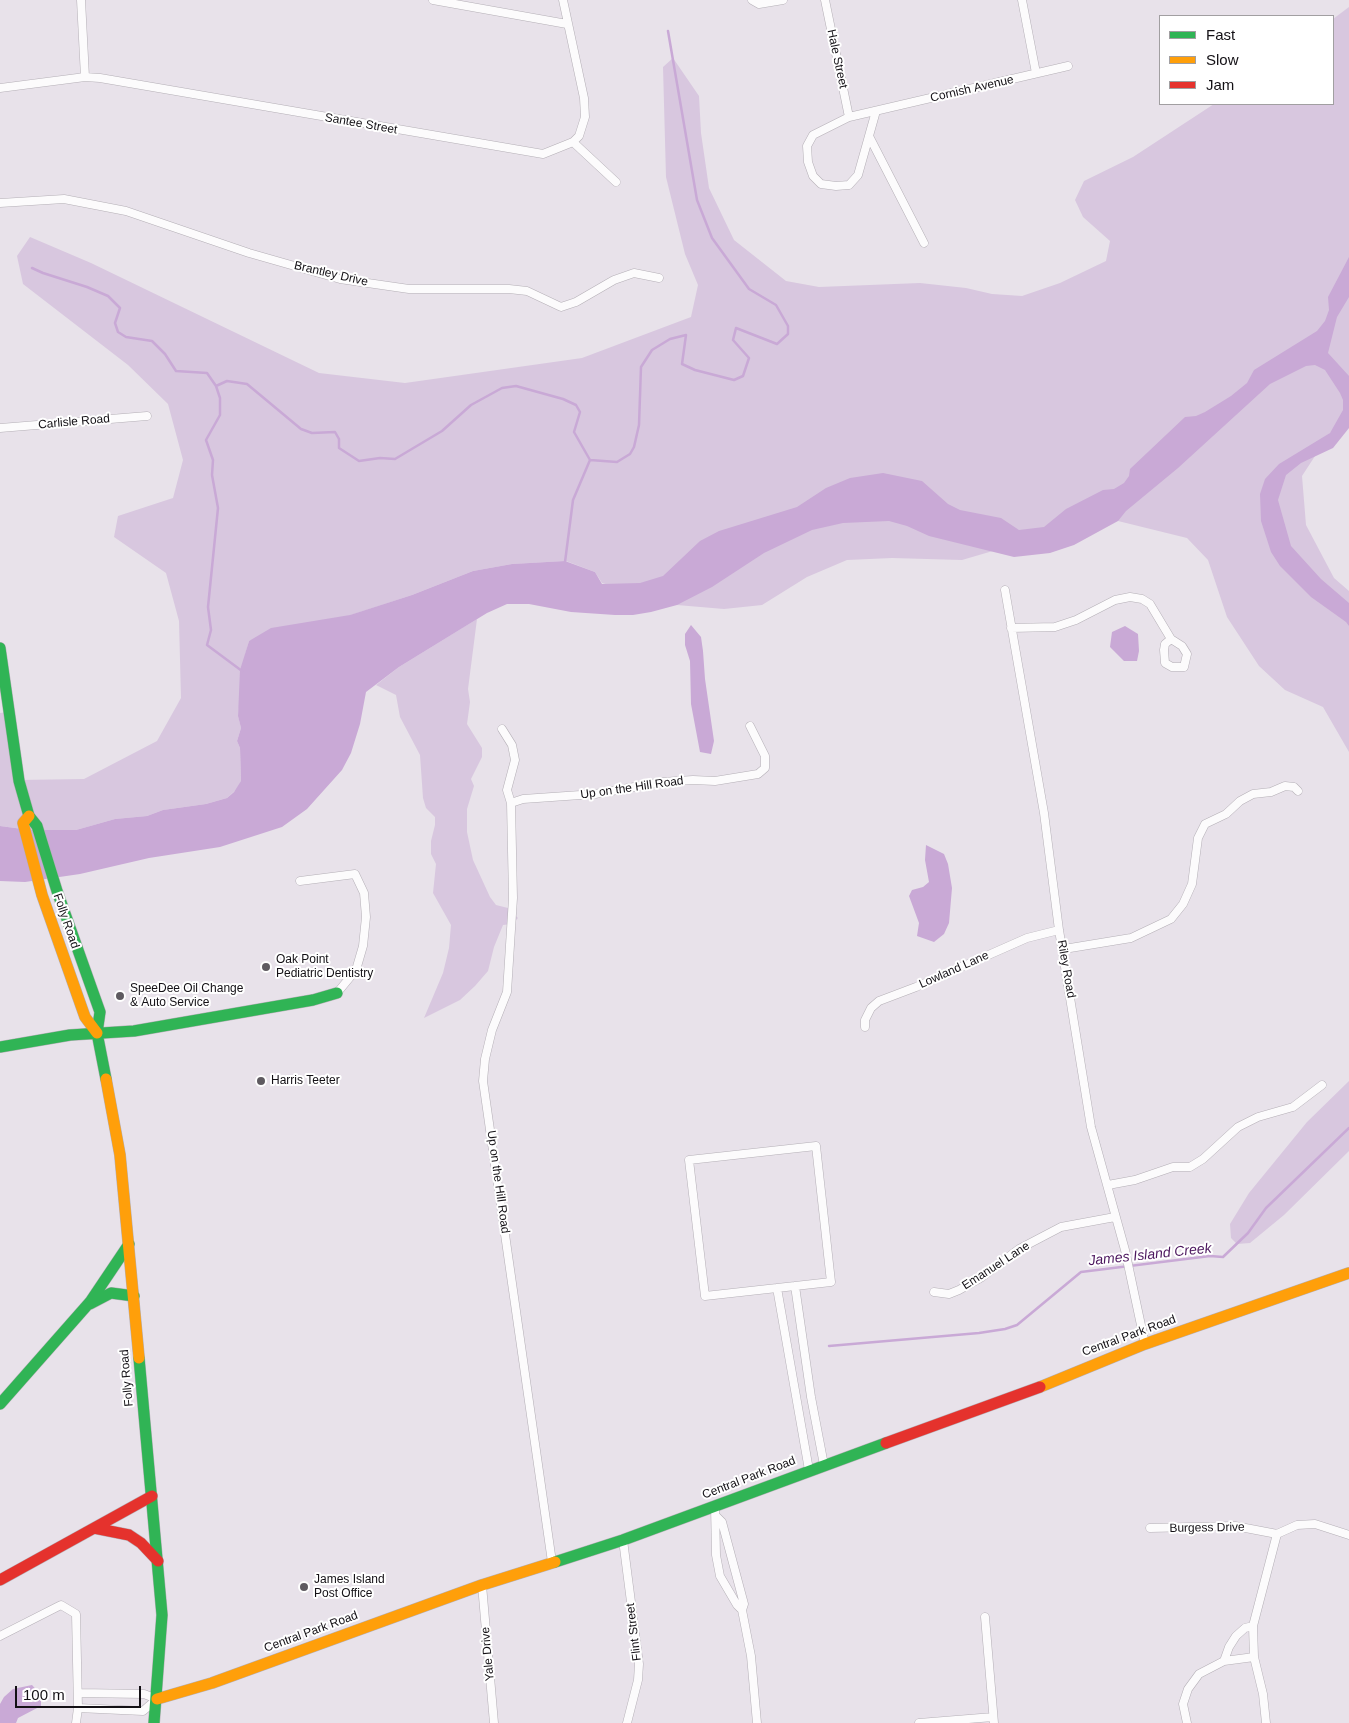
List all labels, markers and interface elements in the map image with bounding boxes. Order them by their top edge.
legend [1159,15,1334,105]
text: Fast [1206,26,1235,43]
street label: Hale Street [824,28,850,90]
text: Slow [1206,51,1239,68]
street label: Cornish Avenue [929,72,1015,106]
text: Jam [1206,76,1234,93]
street label: Santee Street [324,111,398,137]
street label: Brantley Drive [293,259,369,289]
street label: Carlisle Road [37,412,111,432]
street label: Up on the Hill Road [579,774,685,802]
street label: Folly Road [50,892,82,950]
street label: Riley Road [1054,939,1078,999]
street label: Lowland Lane [917,948,991,992]
place label: Oak Point Pediatric Dentistry [276,953,373,981]
marker: Oak Point Pediatric Dentistry [260,961,272,973]
place label: SpeeDee Oil Change & Auto Service [130,982,243,1010]
marker: SpeeDee Oil Change & Auto Service [114,990,126,1002]
place label: Harris Teeter [271,1074,340,1088]
marker: Harris Teeter [255,1075,267,1087]
street label: Up on the Hill Road [484,1129,512,1235]
street label: Emanuel Lane [960,1239,1032,1293]
water label: James Island Creek [1088,1240,1212,1270]
street label: Central Park Road [1080,1312,1178,1360]
street label: Folly Road [117,1349,137,1407]
street label: Central Park Road [700,1454,798,1502]
street label: Burgess Drive [1169,1520,1245,1536]
place label: James Island Post Office [314,1573,385,1601]
marker: James Island Post Office [298,1581,310,1593]
street label: Flint Street [623,1602,645,1662]
street label: Central Park Road [262,1608,360,1656]
street label: Yale Drive [478,1626,498,1682]
scale bar [18,1676,144,1708]
text: 100 m [23,1686,65,1703]

